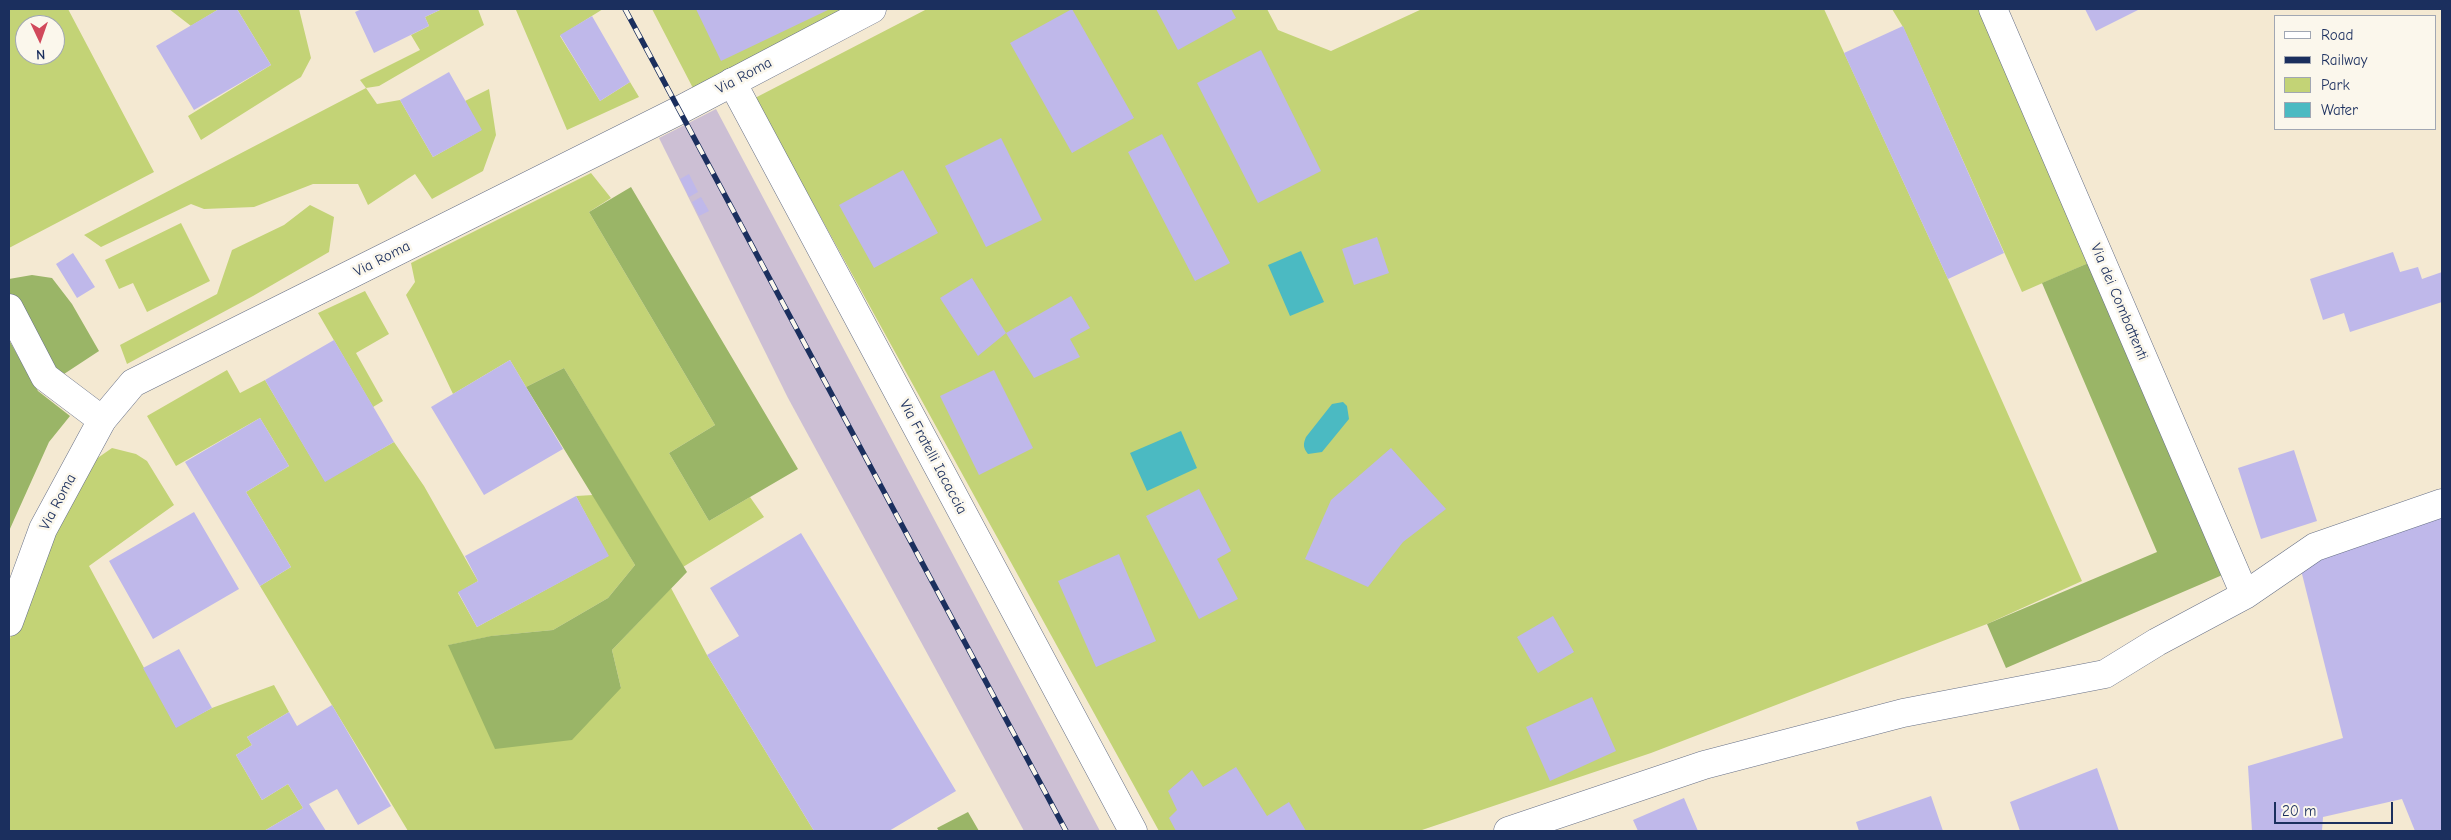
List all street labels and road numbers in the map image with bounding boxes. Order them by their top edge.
street label: Via Roma [713,54,775,98]
street label: Via Roma [351,237,413,281]
street label: Via dei Combattenti [2086,241,2152,363]
street label: Via Fratelli Iacaccia [895,397,971,517]
street label: Via Roma [36,471,80,533]

